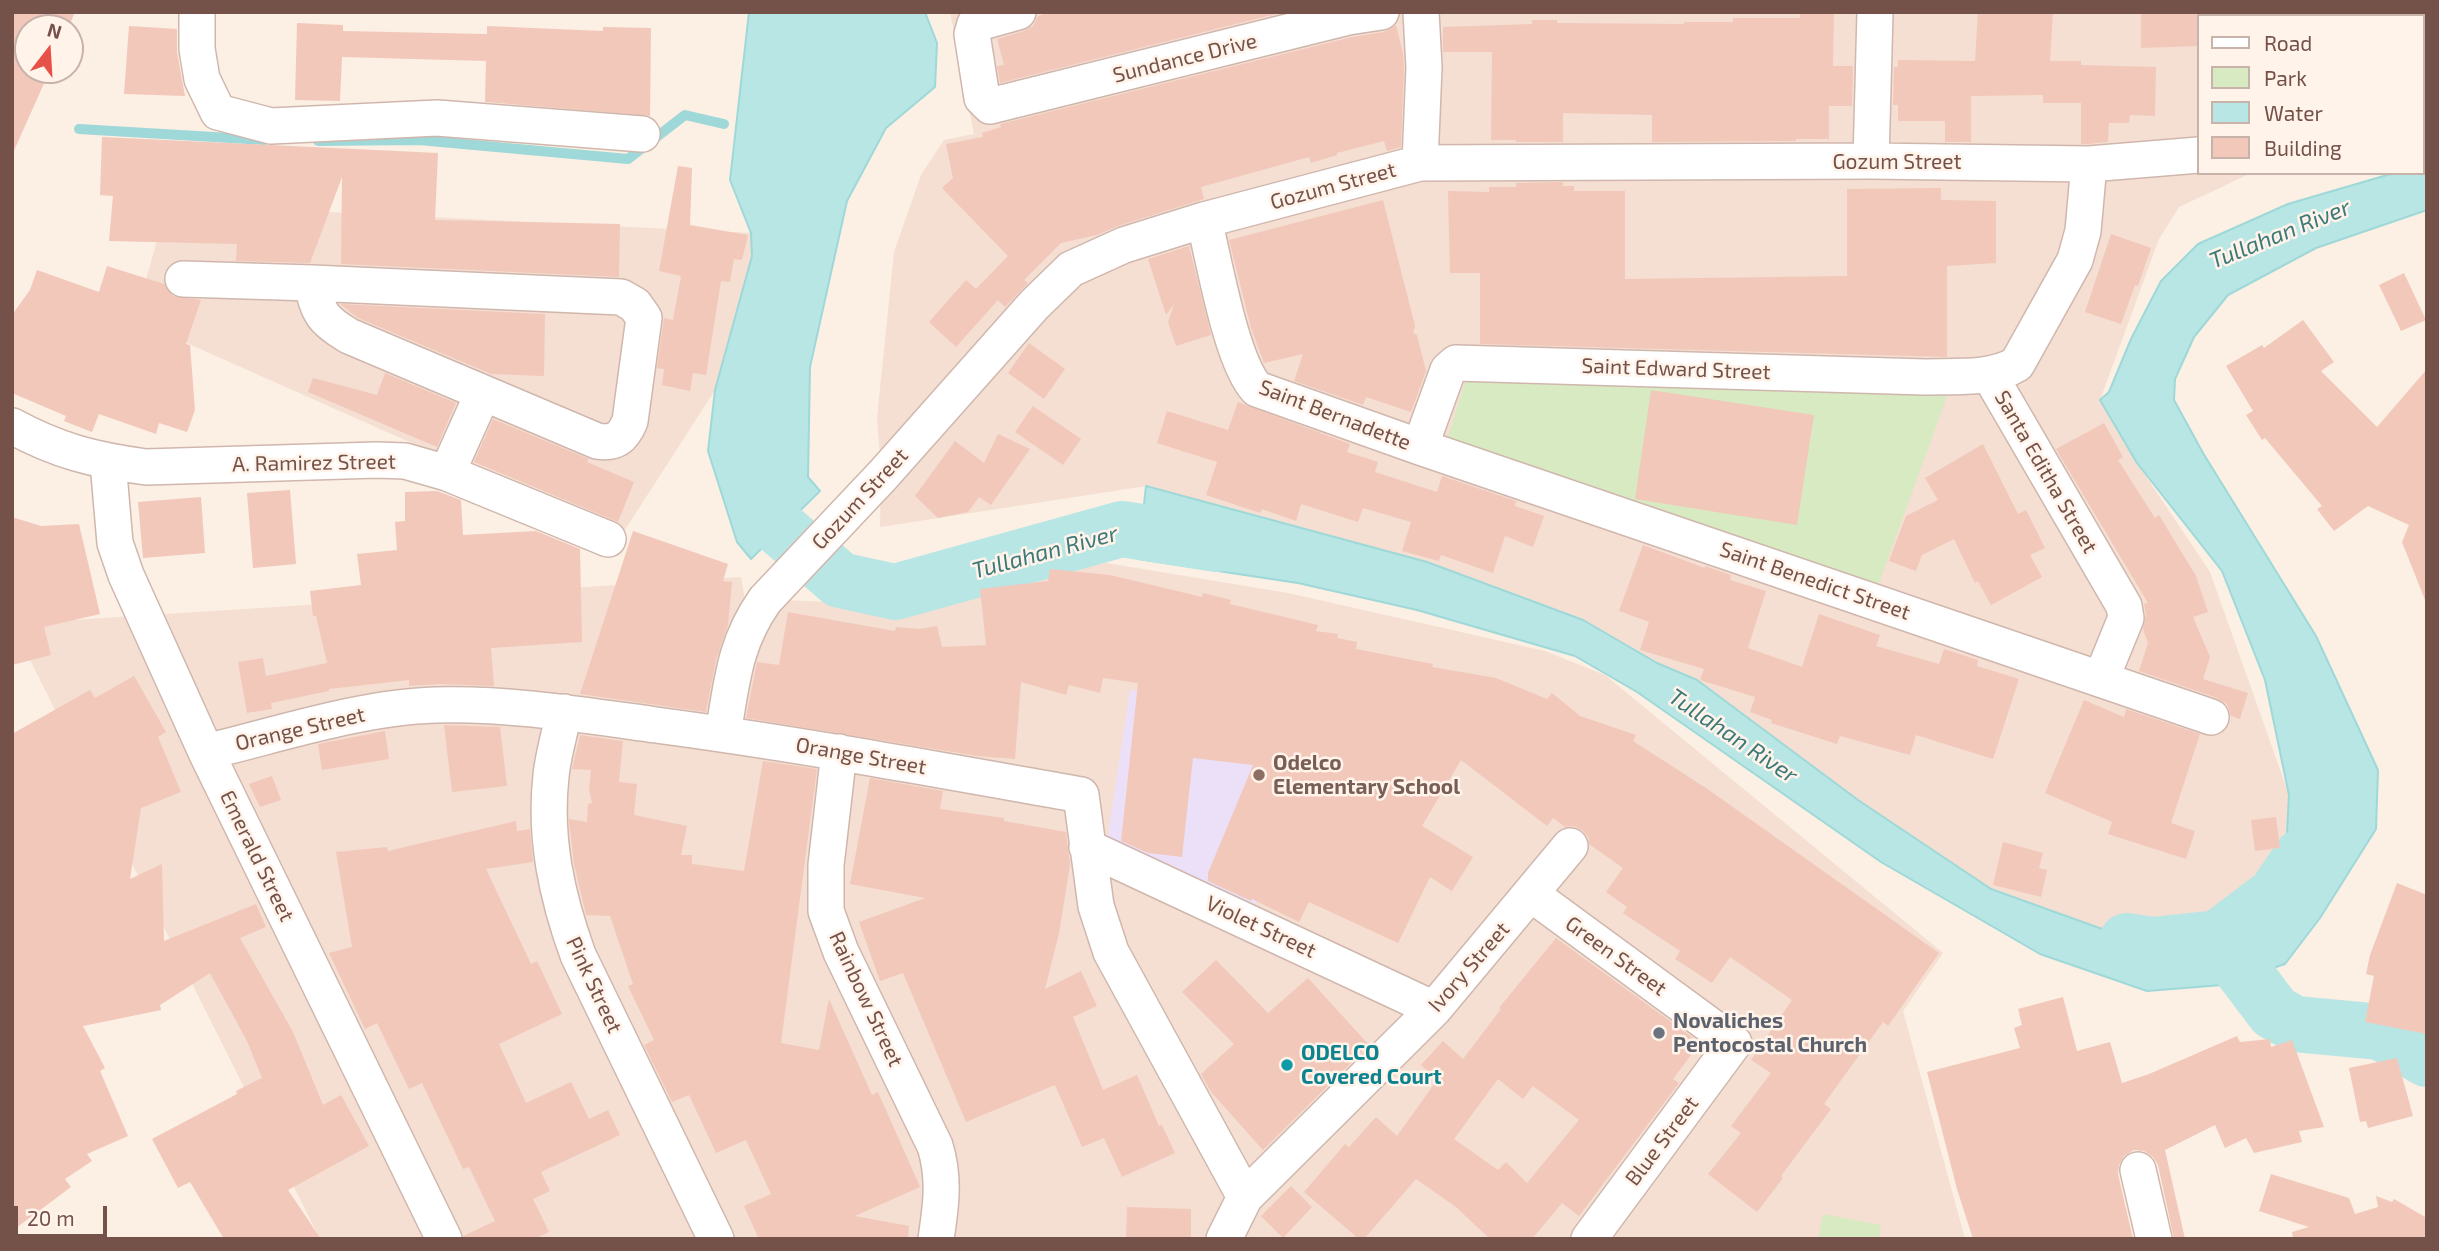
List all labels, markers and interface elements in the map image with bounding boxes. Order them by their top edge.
north arrow [14,14,84,84]
legend [2198,14,2425,175]
text: N [45,17,65,43]
street label: Sundance Drive [1110,28,1260,88]
text: Road [2264,30,2312,55]
text: Park [2264,65,2307,90]
text: Water [2264,100,2323,125]
text: Building [2264,135,2342,160]
street label: Gozum Street [1832,149,1962,175]
street label: Gozum Street [1267,157,1399,215]
water label: Tullahan River [2205,193,2355,275]
street label: Saint Edward Street [1581,353,1771,385]
street label: Saint Bernadette [1256,374,1414,456]
street label: Santa Editha Street [1989,386,2103,558]
street label: Gozum Street [807,443,913,555]
street label: A. Ramirez Street [232,449,396,477]
water label: Tullahan River [969,519,1121,585]
street label: Saint Benedict Street [1716,537,1914,625]
water label: Tullahan River [1663,683,1803,789]
street label: Orange Street [233,702,367,756]
street label: Orange Street [794,732,928,780]
place label: Odelco Elementary School [1273,750,1460,800]
marker: Odelco Elementary School [1251,767,1267,783]
street label: Emerald Street [214,786,300,926]
street label: Violet Street [1202,891,1320,963]
street label: Green Street [1560,911,1672,1001]
street label: Ivory Street [1423,917,1515,1017]
street label: Rainbow Street [824,927,908,1071]
street label: Pink Street [561,933,627,1037]
place label: Novaliches Pentocostal Church [1673,1008,1867,1058]
marker: Novaliches Pentocostal Church [1651,1025,1667,1041]
place label: ODELCO Covered Court [1301,1040,1442,1090]
marker: ODELCO Covered Court [1279,1057,1295,1073]
street label: Blue Street [1620,1091,1704,1191]
scale bar [18,1192,110,1236]
text: 20 m [27,1205,75,1230]

